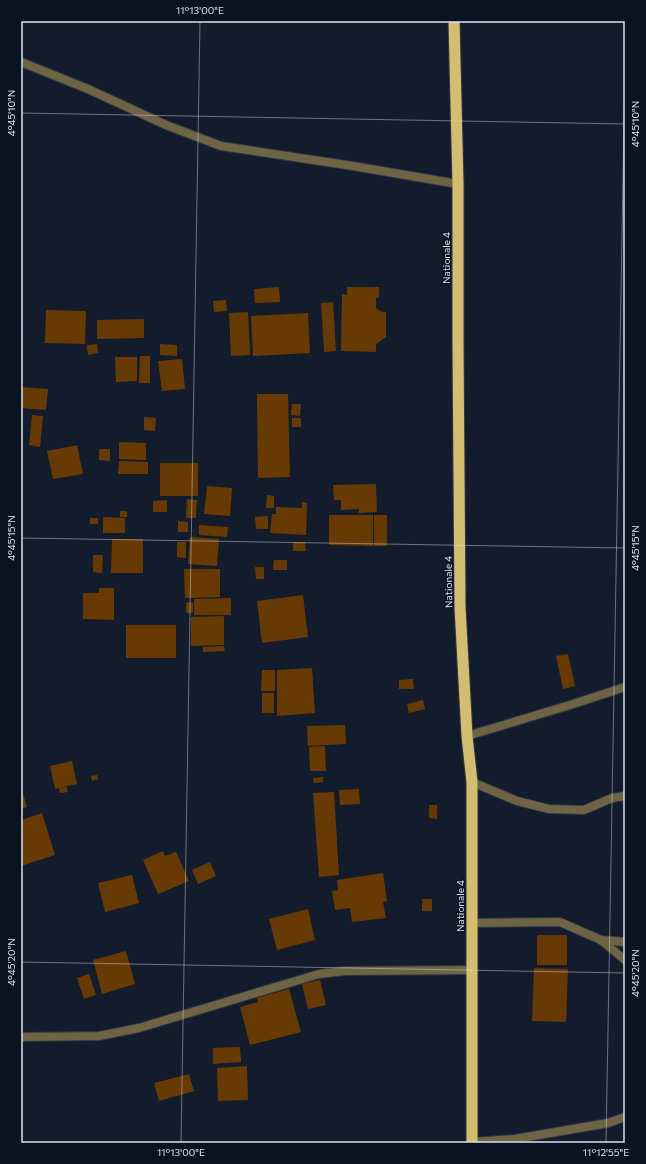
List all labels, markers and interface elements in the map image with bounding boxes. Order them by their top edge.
text: 11°13'00"E [176,4,224,16]
text: 4°45'10"N [5,90,17,136]
text: 4°45'10"N [629,101,641,147]
street label: Nationale 4 [440,232,452,284]
text: 4°45'15"N [5,515,17,561]
text: 4°45'15"N [629,525,641,571]
street label: Nationale 4 [442,556,454,608]
street label: Nationale 4 [454,880,466,932]
text: 4°45'20"N [5,938,17,986]
text: 4°45'20"N [629,949,641,997]
text: 11°13'00"E [157,1146,205,1158]
text: 11°12'55"E [583,1146,629,1158]

